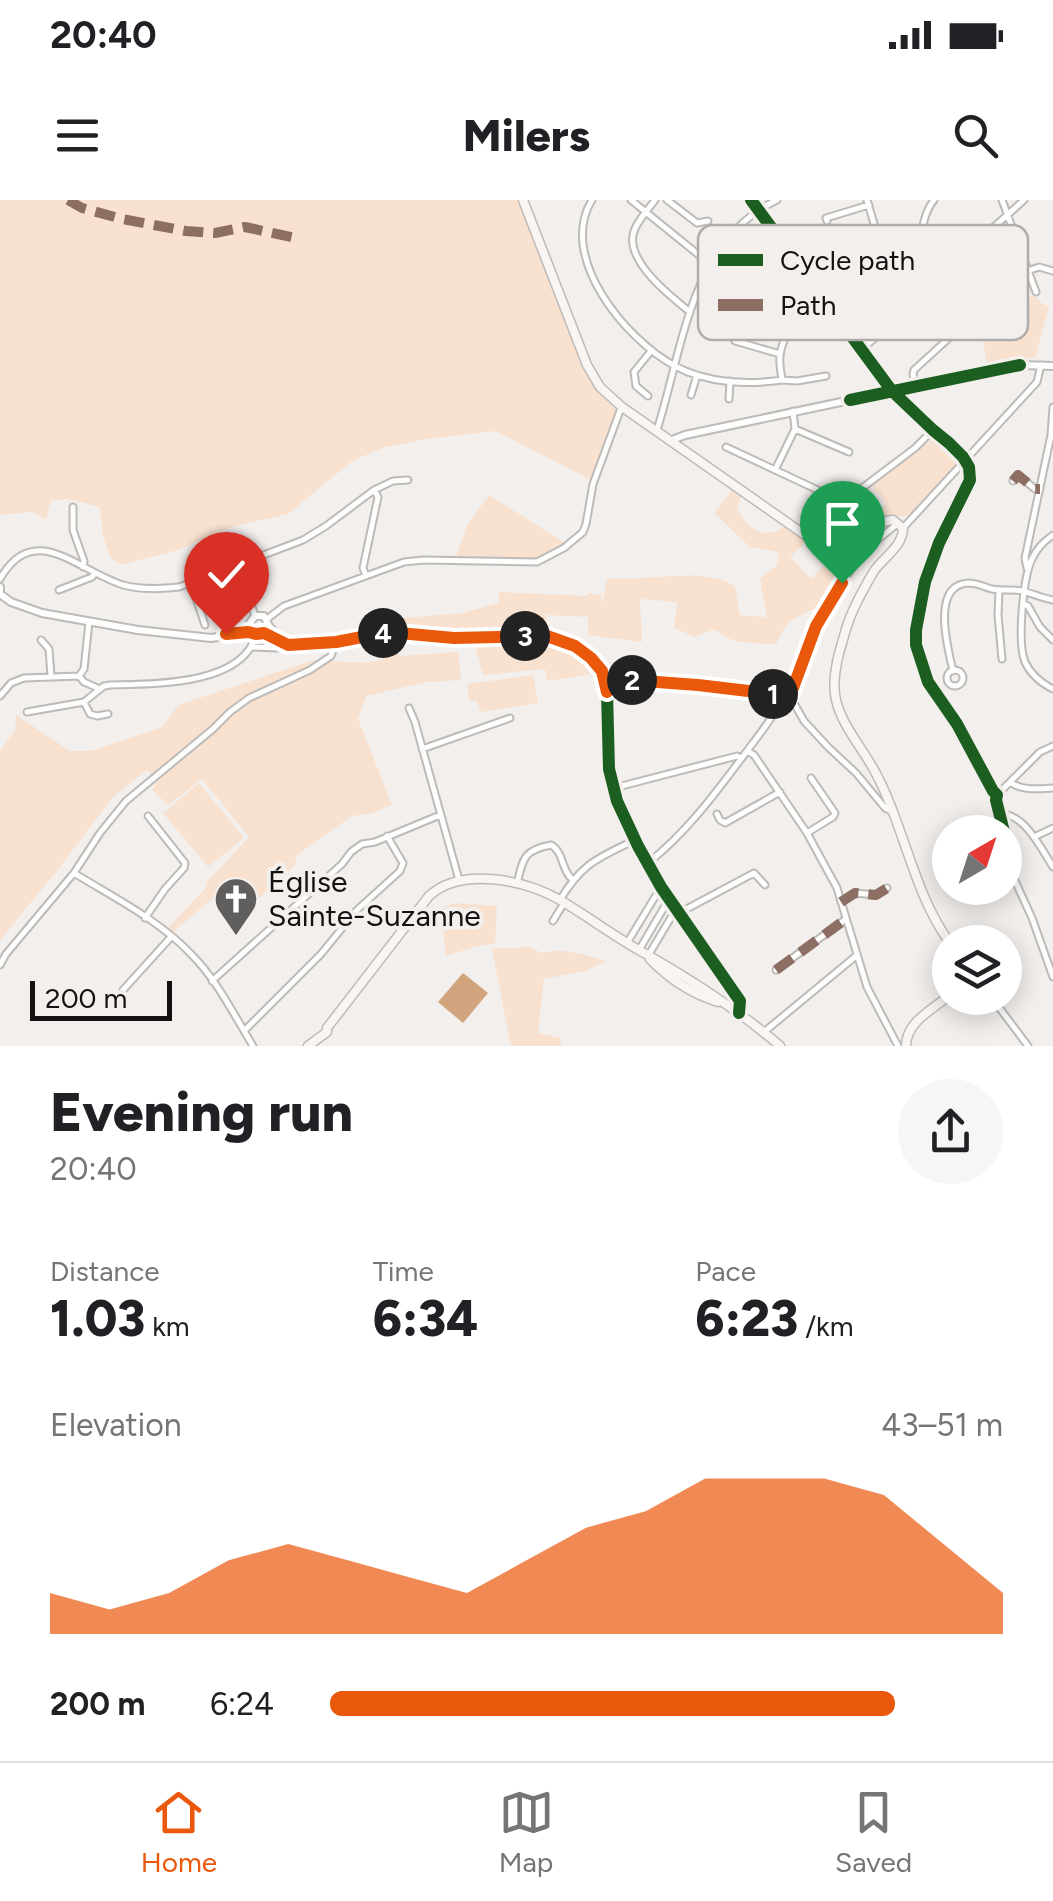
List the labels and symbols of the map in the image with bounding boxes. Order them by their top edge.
legend [698,225,1028,340]
text: Cycle path [780,243,915,277]
text: Path [780,288,836,322]
pin [800,481,885,584]
pin [184,532,269,635]
pin: 4 [358,608,408,658]
pin: 3 [500,611,550,661]
pin: 2 [607,655,657,705]
pin: 1 [748,669,798,719]
north arrow [932,815,1022,905]
place label: Église Sainte-Suzanne [268,863,481,934]
church icon: Église Sainte-Suzanne [213,876,259,937]
scale bar [30,976,172,1020]

